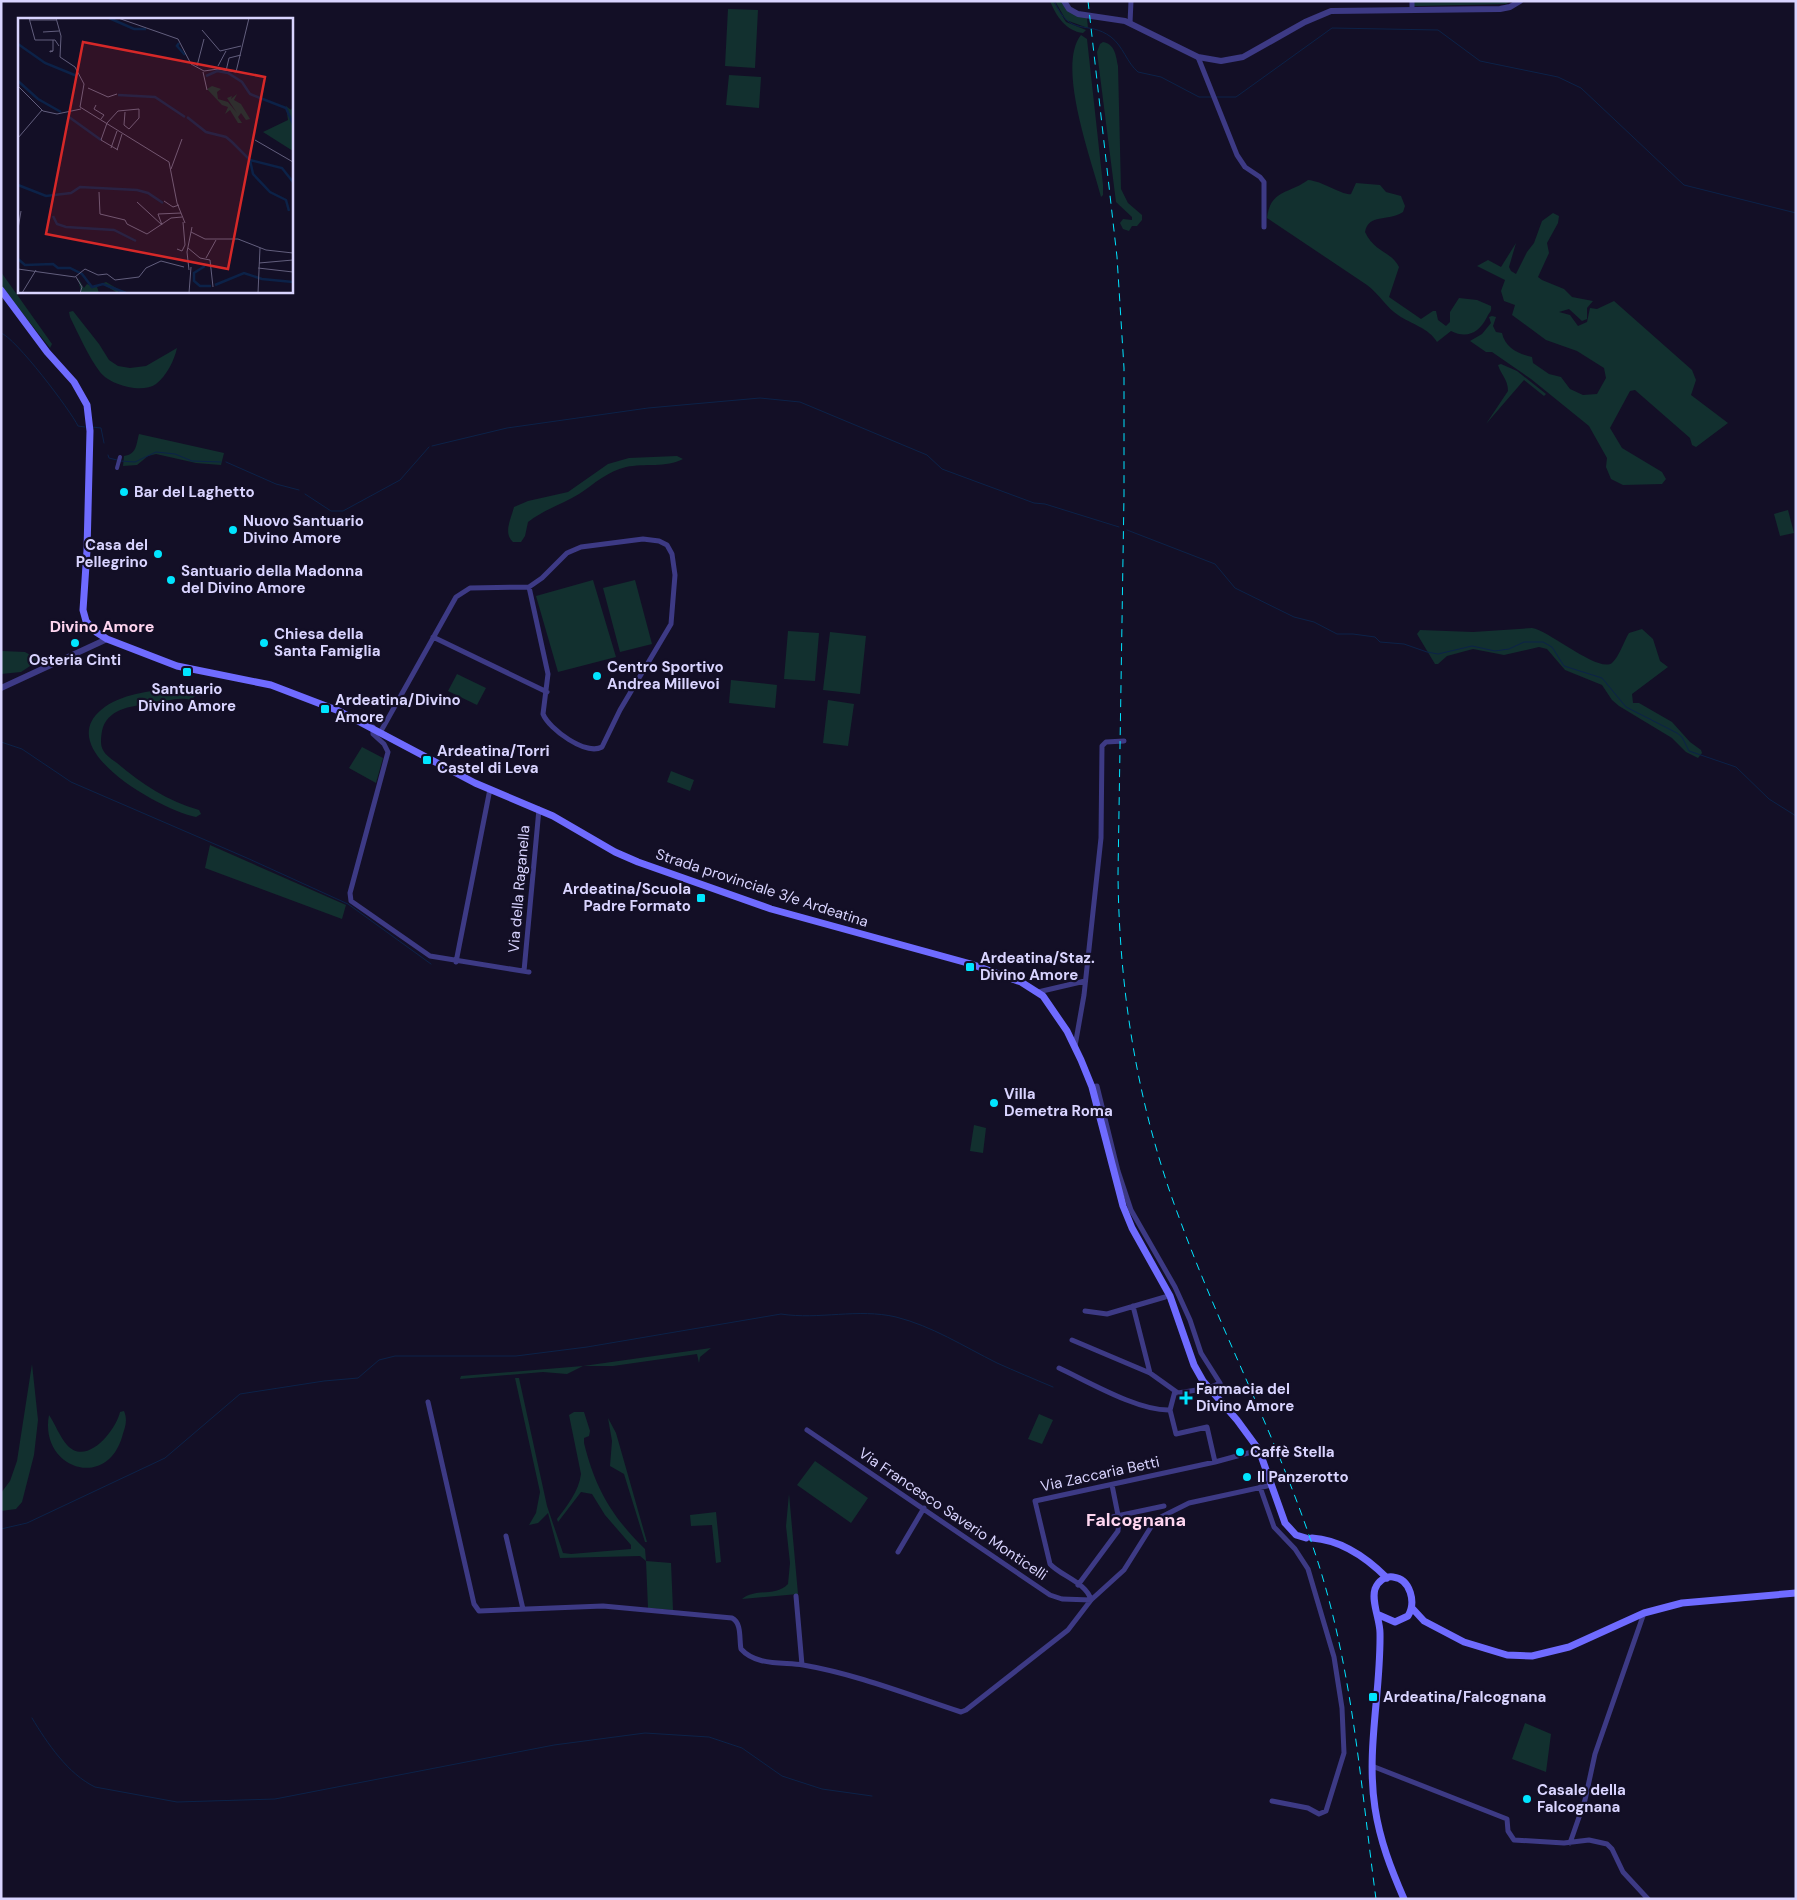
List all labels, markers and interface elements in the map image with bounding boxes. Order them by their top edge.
inset map [18,18,292,292]
place label: Bar del Laghetto [134,482,255,502]
marker: Bar del Laghetto [118,486,130,498]
place label: Nuovo Santuario Divino Amore [243,511,364,548]
marker: Nuovo Santuario Divino Amore [227,524,239,536]
place label: Casa del Pellegrino [76,535,148,572]
marker: Casa del Pellegrino [152,548,164,560]
place label: Santuario della Madonna del Divino Amore [181,561,363,598]
marker: Santuario della Madonna del Divino Amore [165,574,177,586]
district label: Divino Amore [50,616,154,637]
place label: Chiesa della Santa Famiglia [274,624,380,661]
marker: Osteria Cinti [69,637,81,649]
marker: Chiesa della Santa Famiglia [258,637,270,649]
place label: Osteria Cinti [29,650,121,670]
place label: Centro Sportivo Andrea Millevoi [607,657,724,694]
marker: Santuario Divino Amore [181,666,193,678]
marker: Centro Sportivo Andrea Millevoi [591,670,603,682]
place label: Santuario Divino Amore [138,679,236,716]
place label: Ardeatina/Divino Amore [335,690,461,727]
marker: Ardeatina/Divino Amore [319,703,331,715]
place label: Ardeatina/Torri Castel di Leva [437,741,550,778]
marker: Ardeatina/Torri Castel di Leva [421,754,433,766]
street label: Via della Raganella [503,824,535,954]
street label: Strada provinciale 3/e Ardeatina [653,844,871,932]
place label: Ardeatina/Scuola Padre Formato [562,879,691,916]
marker: Ardeatina/Scuola Padre Formato [695,892,707,904]
place label: Ardeatina/Staz. Divino Amore [980,948,1095,985]
marker: Ardeatina/Staz. Divino Amore [964,961,976,973]
place label: Villa Demetra Roma [1004,1084,1113,1121]
marker: Villa Demetra Roma [988,1097,1000,1109]
place label: Farmacia del Divino Amore [1196,1379,1294,1416]
marker: Farmacia del Divino Amore [1180,1392,1192,1404]
place label: Caffè Stella [1250,1442,1334,1462]
street label: Via Francesco Saverio Monticelli [855,1443,1051,1585]
marker: Caffè Stella [1234,1446,1246,1458]
street label: Via Zaccaria Betti [1039,1452,1161,1496]
place label: Il Panzerotto [1257,1467,1349,1487]
marker: Il Panzerotto [1241,1471,1253,1483]
district label: Falcognana [1086,1508,1186,1532]
place label: Ardeatina/Falcognana [1383,1687,1546,1707]
marker: Ardeatina/Falcognana [1367,1691,1379,1703]
place label: Casale della Falcognana [1537,1780,1626,1817]
marker: Casale della Falcognana [1521,1793,1533,1805]

